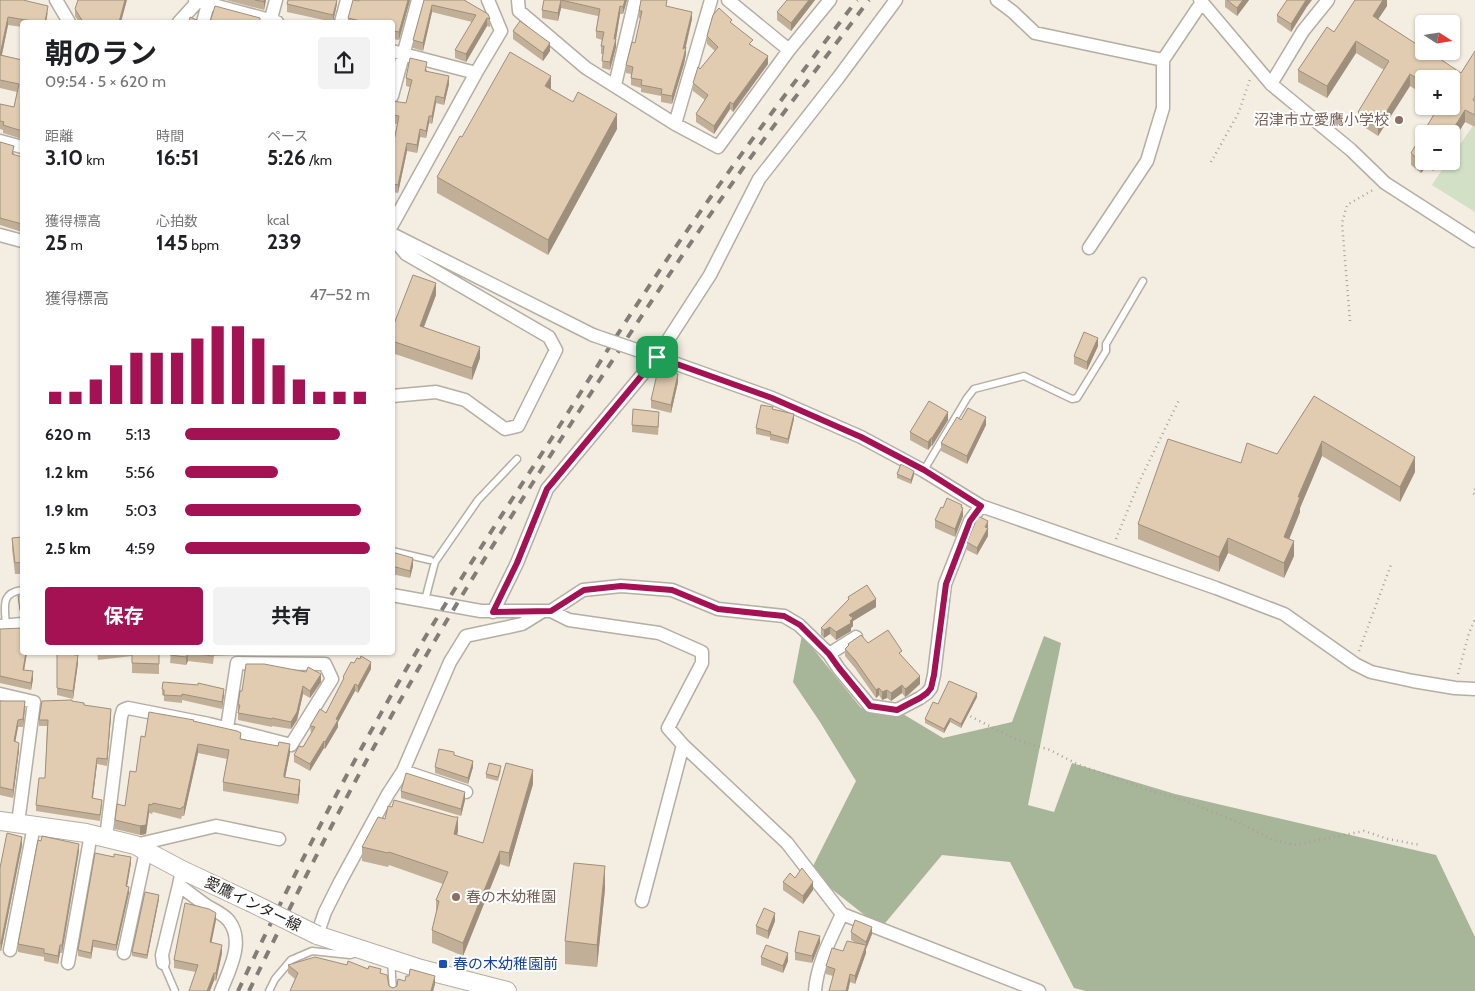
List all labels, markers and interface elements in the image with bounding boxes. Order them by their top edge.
north arrow [1415,15,1460,60]
map controls [1415,15,1460,170]
text: 朝のラン [45,36,157,70]
button: share [318,37,370,89]
button: + [1415,70,1460,115]
text: 09:54 · 5 × 620 m [45,72,166,91]
place label: 沼津市立愛鷹小学校 [1254,111,1389,129]
marker: 沼津市立愛鷹小学校 [1393,114,1405,126]
button: − [1415,125,1460,170]
text: 距離 [45,127,73,145]
text: 時間 [156,127,184,145]
text: ペース [267,127,308,145]
text: 3.10 [45,145,83,170]
text: 16:51 [156,145,199,170]
text: 5:26 [267,145,306,170]
text: km [83,151,105,169]
text: /km [306,151,332,169]
text: kcal [267,211,289,229]
text: 獲得標高 [45,212,101,230]
text: 心拍数 [156,212,198,230]
text: 239 [267,229,301,254]
text: 25 [45,230,67,255]
text: 145 [156,230,188,255]
text: m [67,236,83,254]
text: bpm [188,236,219,254]
text: 47–52 m [310,285,370,304]
text: 獲得標高 [45,289,109,308]
pin [636,336,678,378]
icon: arrive [643,343,671,371]
text: 620 m [45,425,91,444]
text: 5:13 [125,425,151,444]
text: 1.2 km [45,463,88,482]
text: 5:56 [125,463,155,482]
text: 1.9 km [45,501,88,520]
text: 5:03 [125,501,157,520]
text: 2.5 km [45,539,91,558]
text: 4:59 [125,539,155,558]
button: 保存 [45,587,203,645]
button: 共有 [213,587,370,645]
street label: 愛鷹インター線 [202,873,304,935]
place label: 春の木幼稚園 [466,888,556,906]
marker: 春の木幼稚園 [450,891,462,903]
place label: 春の木幼稚園前 [453,955,558,973]
marker: 春の木幼稚園前 [437,958,449,970]

